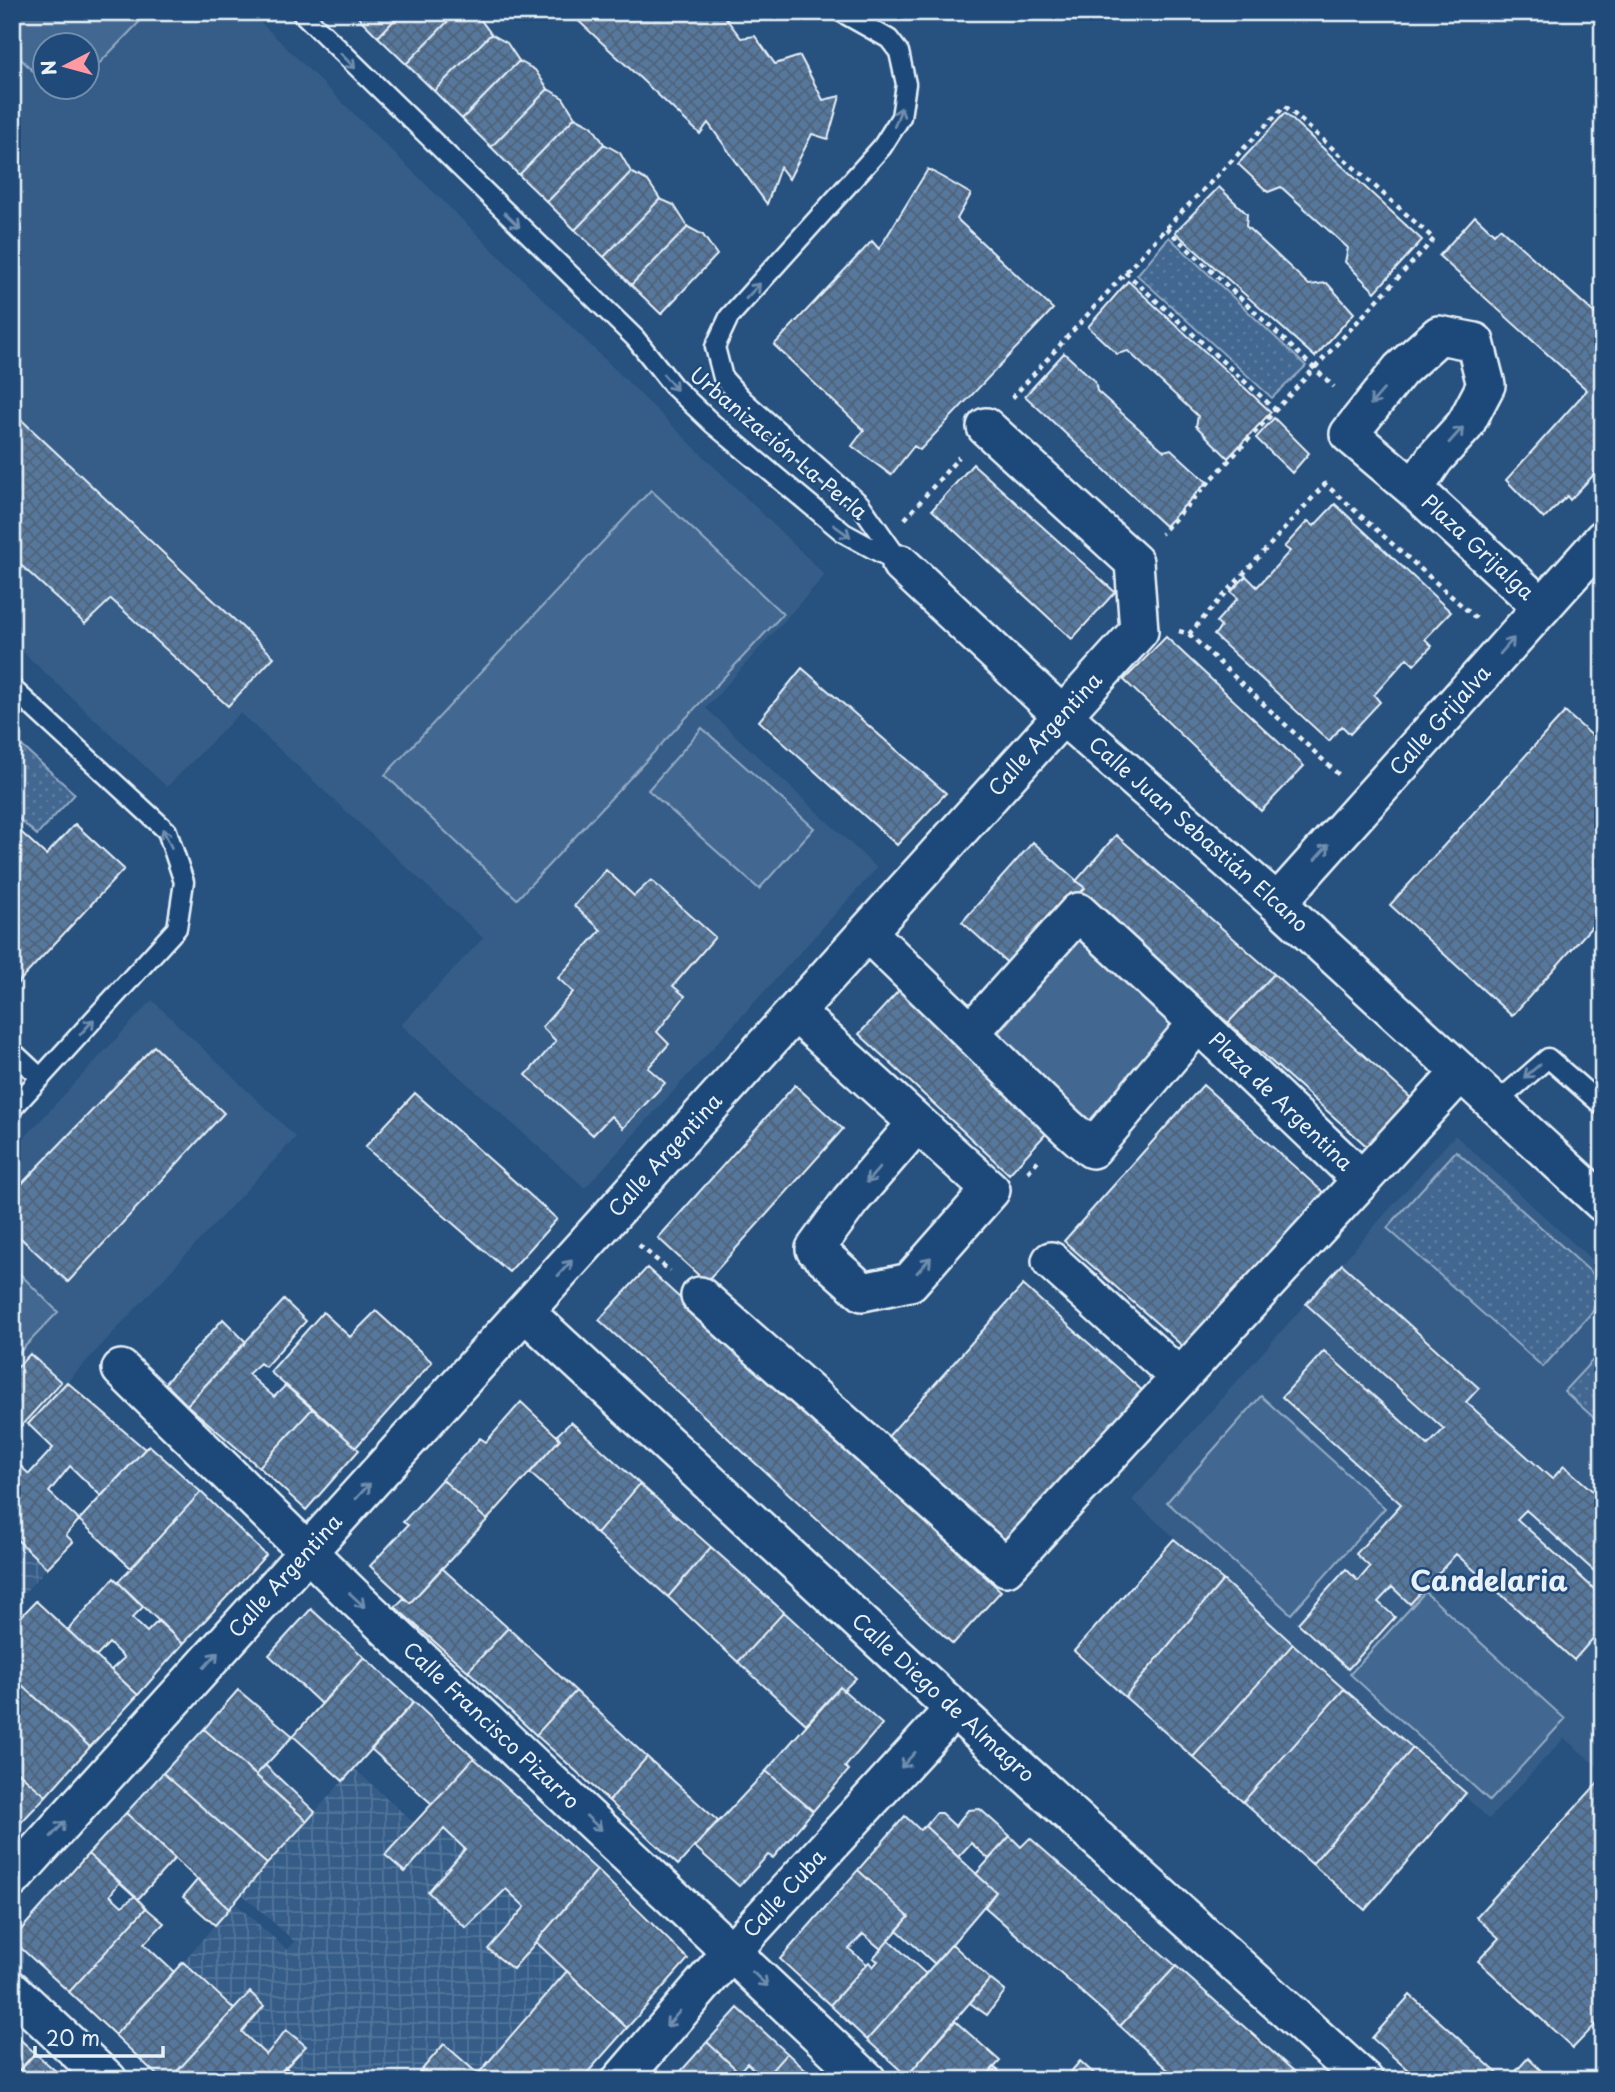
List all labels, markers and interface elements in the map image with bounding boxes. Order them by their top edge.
north arrow [32,32,102,102]
one-way arrow [340,52,357,69]
text: N [33,59,63,77]
one-way arrow [893,107,905,128]
one-way arrow [503,211,520,228]
one-way arrow [745,282,761,300]
street label: Urbanización La Perla [683,358,876,527]
one-way arrow [662,373,678,391]
one-way arrow [1369,388,1385,406]
one-way arrow [1448,426,1464,444]
street label: Plaza Grijalga [1415,486,1543,607]
one-way arrow [832,523,851,538]
one-way arrow [1499,637,1515,655]
street label: Calle Grijalva [1381,657,1497,782]
street label: Calle Argentina [979,664,1109,802]
street label: Calle Juan Sebastián Elcano [1082,727,1317,939]
one-way arrow [160,828,173,849]
one-way arrow [1314,844,1331,861]
one-way arrow [78,1019,95,1036]
street label: Plaza de Argentina [1202,1023,1362,1178]
one-way arrow [1524,1063,1542,1079]
street label: Calle Argentina [599,1084,729,1223]
one-way arrow [865,1166,881,1184]
one-way arrow [916,1257,932,1275]
one-way arrow [557,1259,573,1277]
one-way arrow [355,1482,371,1500]
street label: Calle Argentina [219,1505,349,1644]
district label: Candelaria [1410,1558,1568,1601]
one-way arrow [348,1592,365,1609]
street label: Calle Diego de Almagro [846,1604,1043,1789]
street label: Calle Francisco Pizarro [397,1633,588,1816]
one-way arrow [202,1652,219,1669]
one-way arrow [900,1751,916,1769]
one-way arrow [585,1815,602,1832]
one-way arrow [50,1820,66,1838]
street label: Calle Cuba [734,1841,832,1944]
one-way arrow [751,1971,769,1987]
one-way arrow [665,2010,681,2028]
scale bar [35,2015,163,2059]
text: 20 m [46,2021,100,2053]

